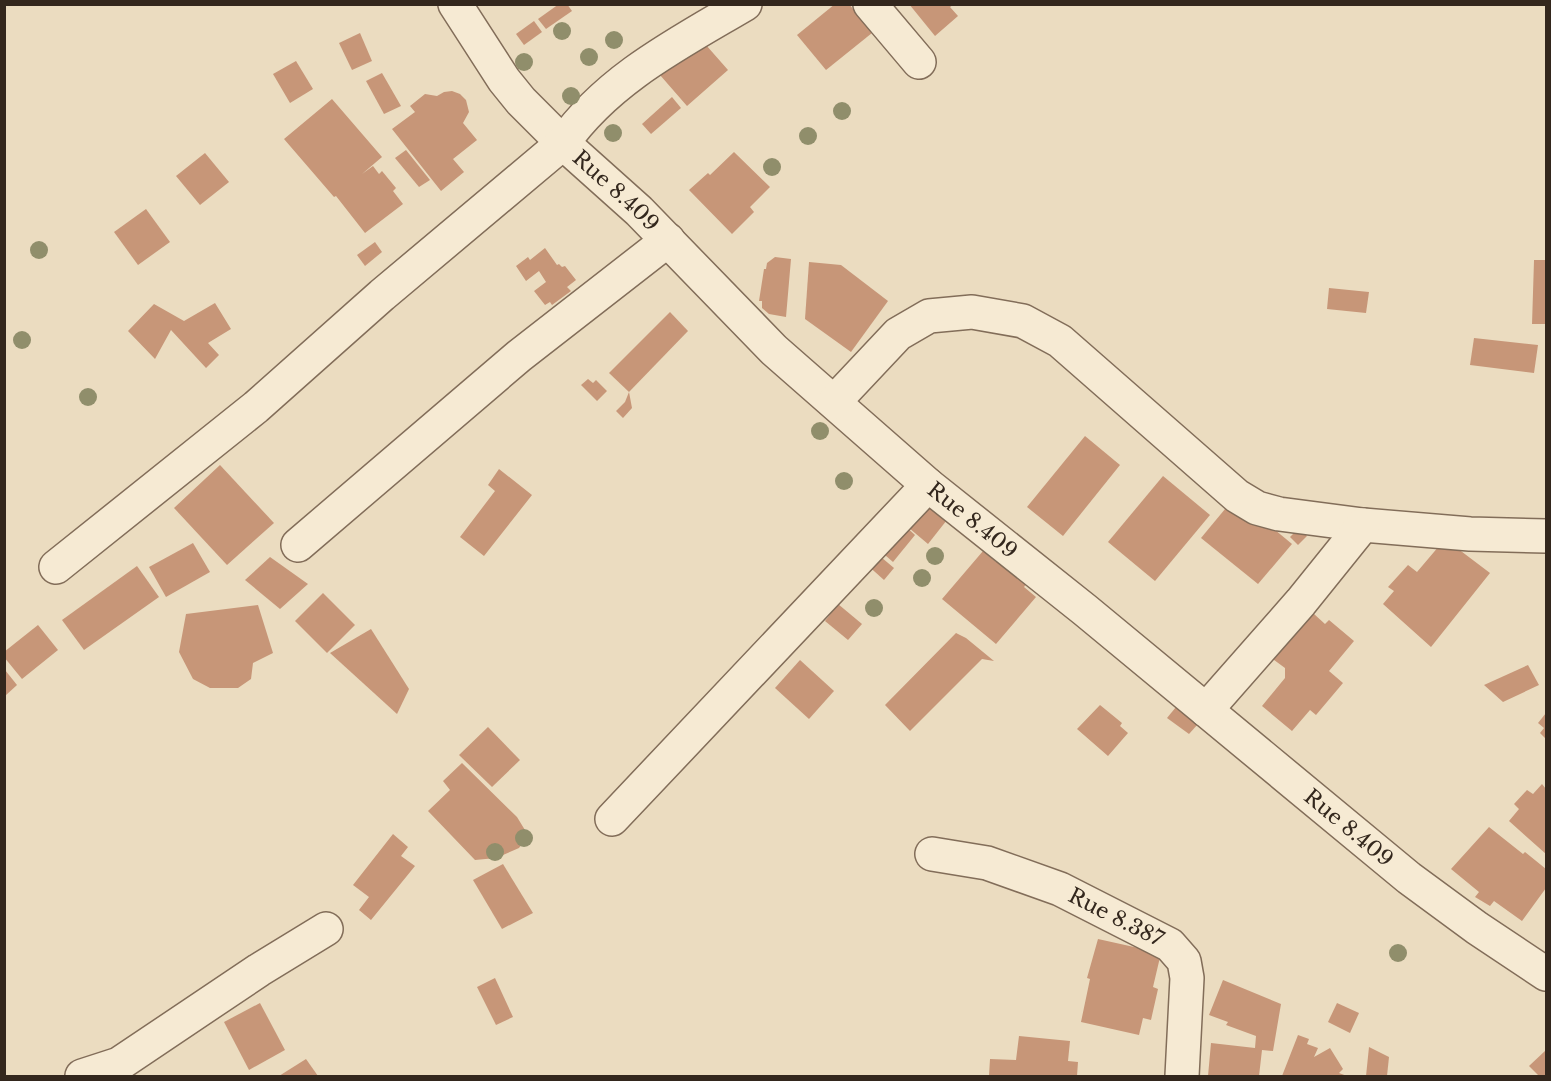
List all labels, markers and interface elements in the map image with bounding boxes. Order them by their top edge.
street label: Rue 8.409 [567,145,664,237]
street label: Rue 8.409 [922,477,1023,564]
street label: Rue 8.409 [1299,784,1398,872]
street label: Rue 8.387 [1064,882,1168,953]

